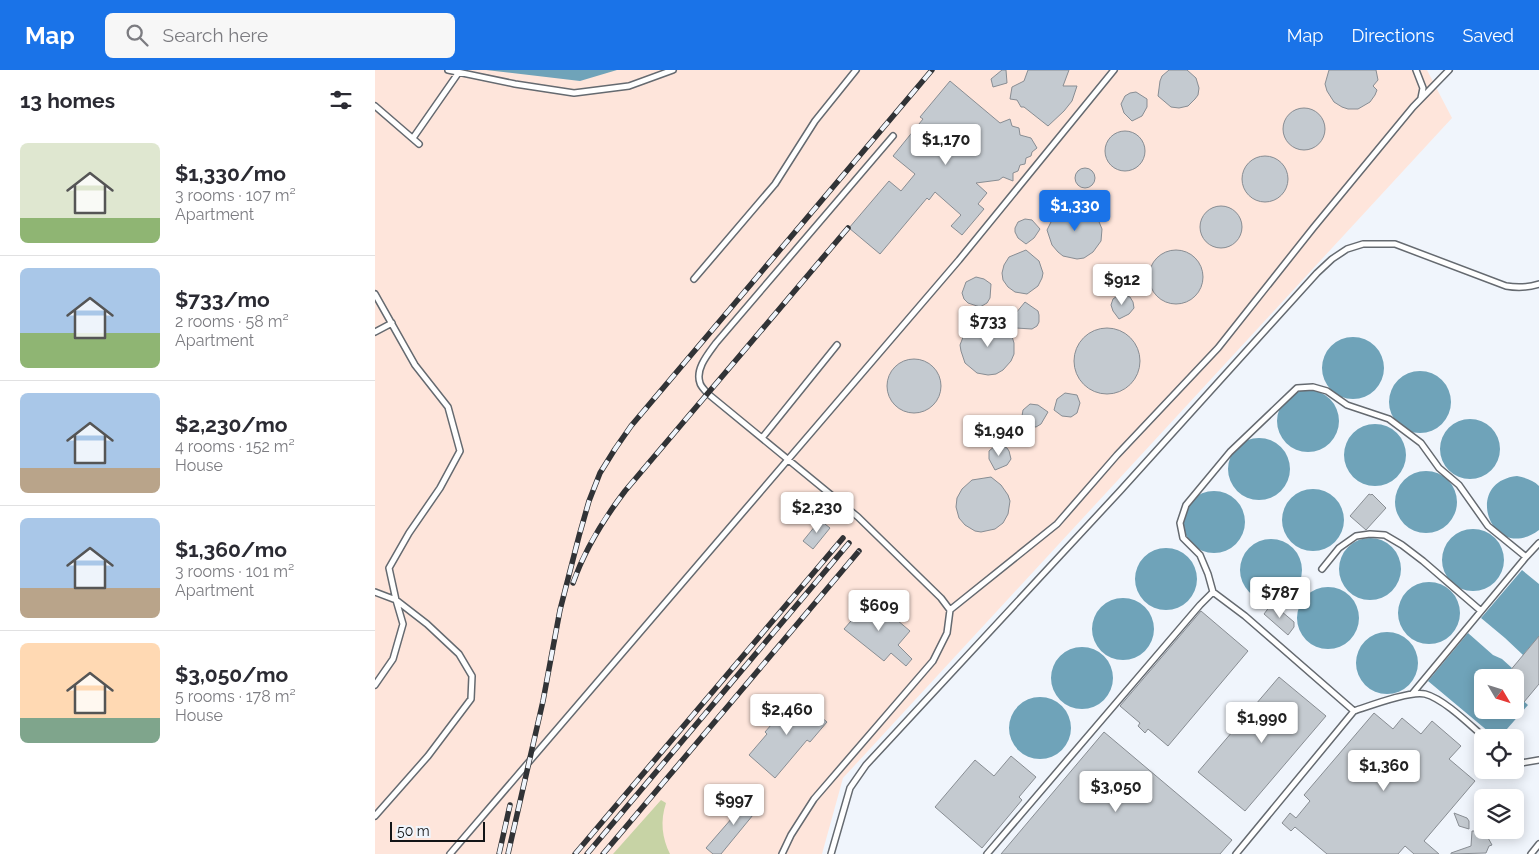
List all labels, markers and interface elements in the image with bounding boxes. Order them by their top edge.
search box [105,13,455,58]
text: Map [25,21,75,50]
icon: search [123,21,151,49]
text: Search here [163,24,268,46]
text: Map [1287,25,1323,46]
text: Directions [1351,25,1435,46]
text: Saved [1463,25,1514,46]
icon: filters [327,86,355,114]
text: 13 homes [20,88,115,113]
pin: $1,170 [905,124,987,166]
text: $1,170 [922,130,970,149]
text: $1,330/mo [175,161,286,186]
icon: home [60,163,120,223]
text: 3 rooms · 107 m² [175,186,296,205]
pin: $1,330 [1034,190,1116,232]
text: $1,330 [1050,196,1100,215]
text: Apartment [175,205,254,224]
pin: $912 [1092,264,1152,306]
text: $912 [1104,270,1140,289]
text: $733/mo [175,287,270,312]
icon: home [60,288,120,348]
pin: $733 [958,306,1018,348]
text: 2 rooms · 58 m² [175,312,289,331]
text: $733 [970,312,1006,331]
text: Apartment [175,331,254,350]
text: $2,230/mo [175,412,288,437]
icon: home [60,413,120,473]
pin: $1,940 [958,414,1040,457]
text: $1,940 [974,421,1024,440]
text: 4 rooms · 152 m² [175,437,295,456]
text: House [175,456,223,475]
pin: $2,230 [776,492,858,534]
text: $2,230 [792,498,842,517]
text: $1,360/mo [175,537,287,562]
icon: home [60,538,120,598]
text: 3 rooms · 101 m² [175,562,294,581]
pin: $787 [1250,576,1310,619]
text: Apartment [175,581,254,600]
text: $787 [1261,583,1299,602]
pin: $609 [849,590,909,632]
text: $609 [859,596,899,615]
text: $3,050/mo [175,662,288,687]
icon: home [60,663,120,723]
north arrow [1474,669,1524,719]
map controls [1474,669,1524,839]
text: 5 rooms · 178 m² [175,687,296,706]
pin: $2,460 [746,694,828,736]
text: $2,460 [761,700,813,719]
pin: $1,990 [1221,702,1303,744]
text: House [175,706,223,725]
text: $1,990 [1237,708,1287,727]
button: locate [1474,729,1524,779]
pin: $1,360 [1343,750,1425,792]
text: $1,360 [1359,756,1409,775]
pin: $3,050 [1075,770,1157,813]
text: $3,050 [1090,777,1142,796]
pin: $997 [704,784,764,826]
button: layers [1474,789,1524,839]
text: $997 [715,790,753,809]
scale bar [390,819,485,842]
text: 50 m [397,823,430,839]

